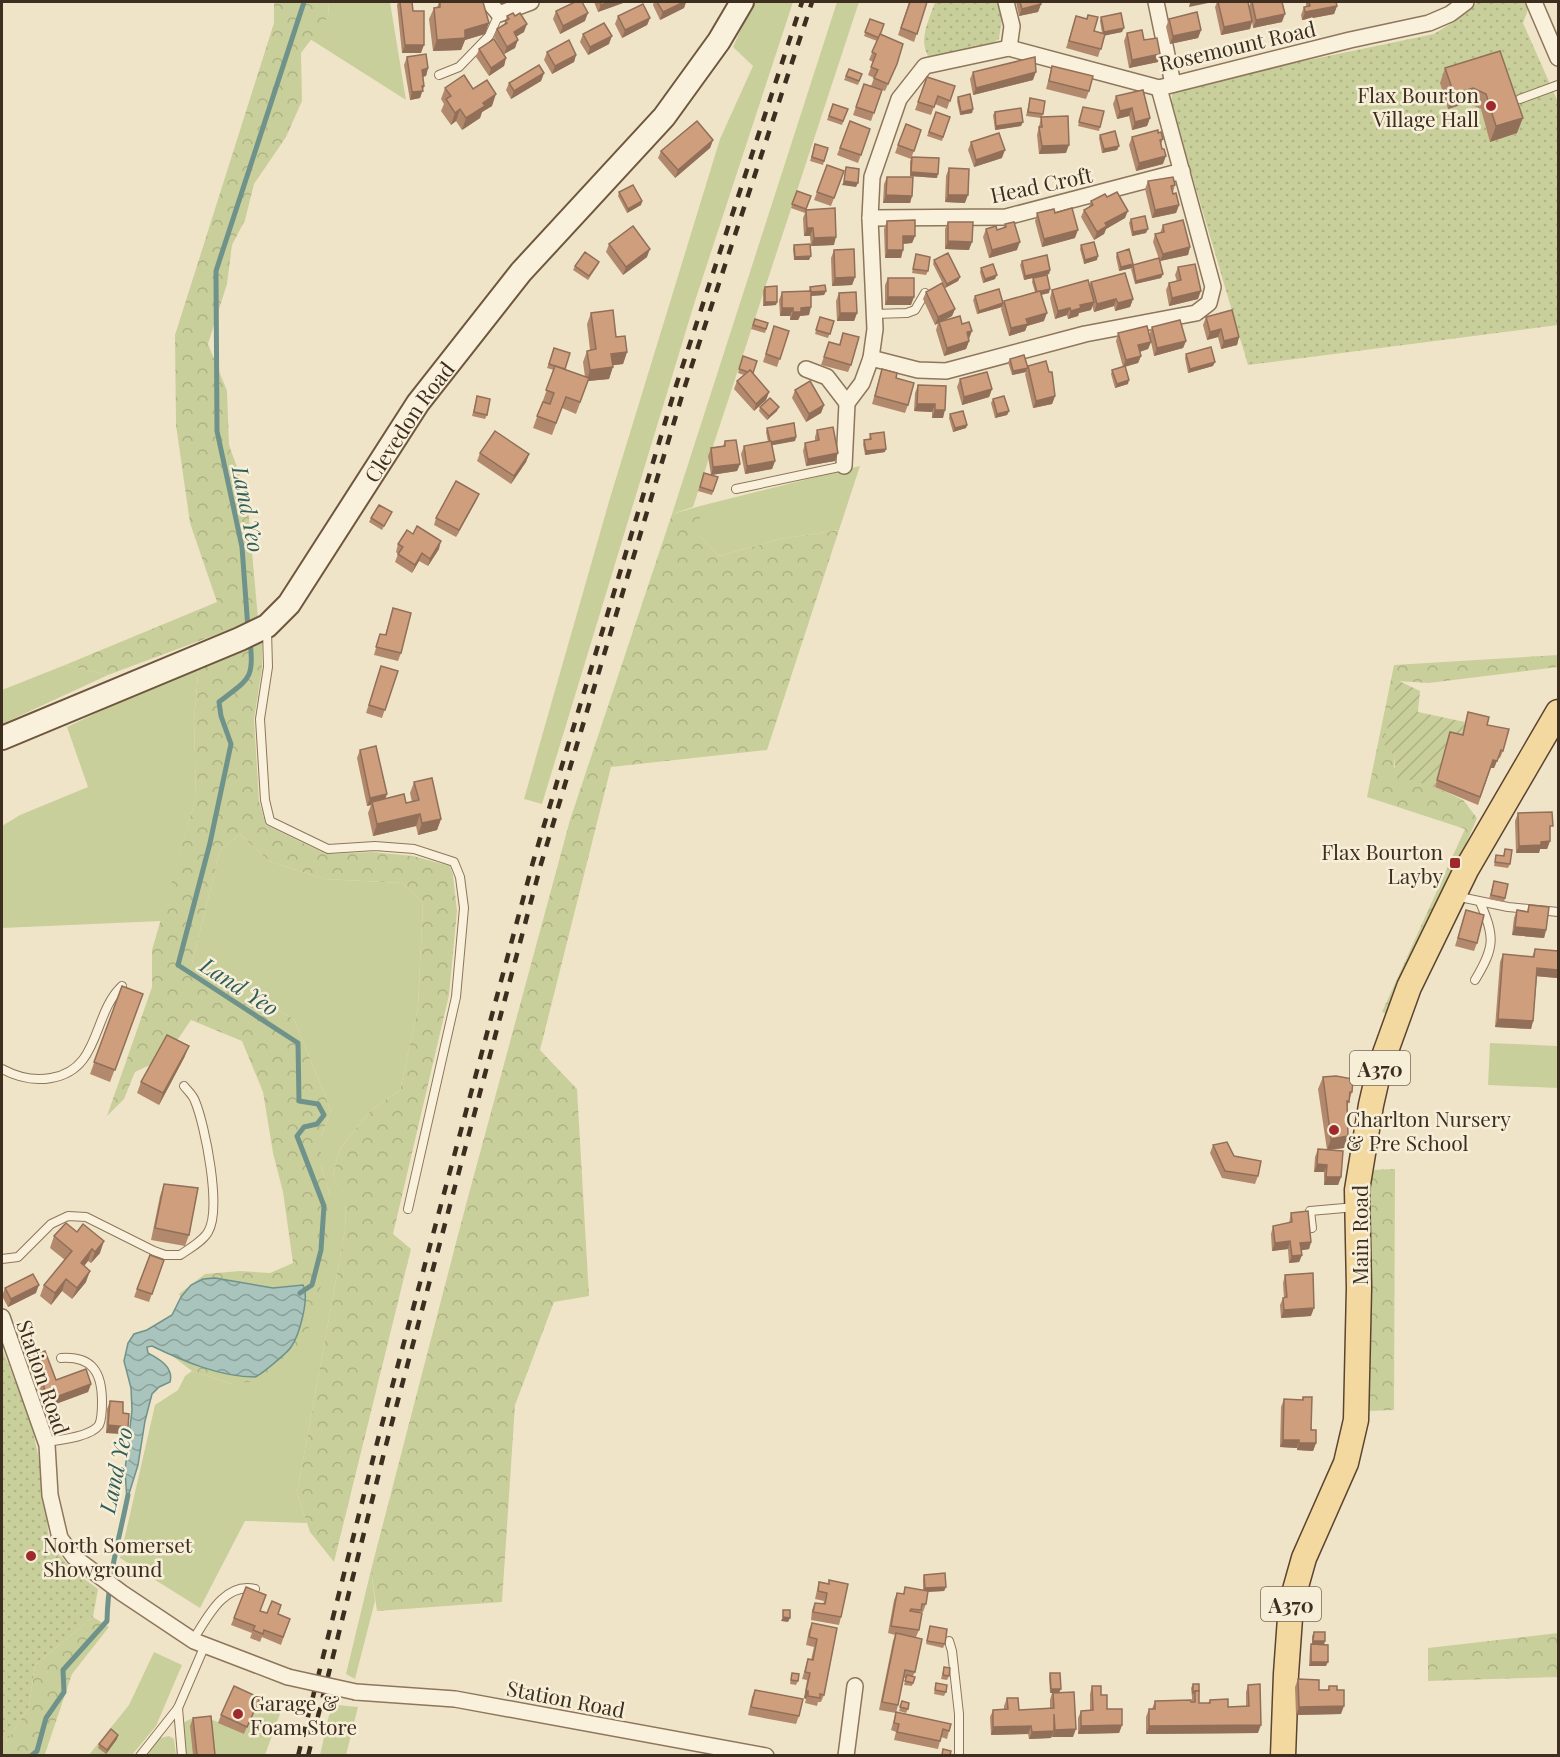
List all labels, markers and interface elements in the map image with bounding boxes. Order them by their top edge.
street label: Rosemount Road [1156,13,1318,77]
place label: Flax Bourton Village Hall [1357,80,1479,132]
marker: Flax Bourton Village Hall [1484,99,1498,113]
street label: Head Croft [988,159,1095,208]
street label: Clevedon Road [357,355,460,487]
water label: Land Yeo [226,462,272,555]
place label: Flax Bourton Layby [1321,837,1443,889]
marker: Flax Bourton Layby [1448,856,1462,870]
water label: Land Yeo [194,949,285,1022]
road number: A370 [1350,1051,1410,1085]
place label: Charlton Nursery & Pre School [1346,1104,1511,1156]
marker: Charlton Nursery & Pre School [1327,1123,1341,1137]
street label: Main Road [1345,1185,1373,1285]
street label: Station Road [11,1316,77,1438]
water label: Land Yeo [91,1424,139,1517]
place label: North Somerset Showground [43,1530,193,1582]
marker: North Somerset Showground [24,1549,38,1563]
road number: A370 [1261,1587,1321,1621]
street label: Station Road [504,1673,628,1723]
place label: Garage & Foam Store [250,1688,357,1740]
marker: Garage & Foam Store [231,1707,245,1721]

